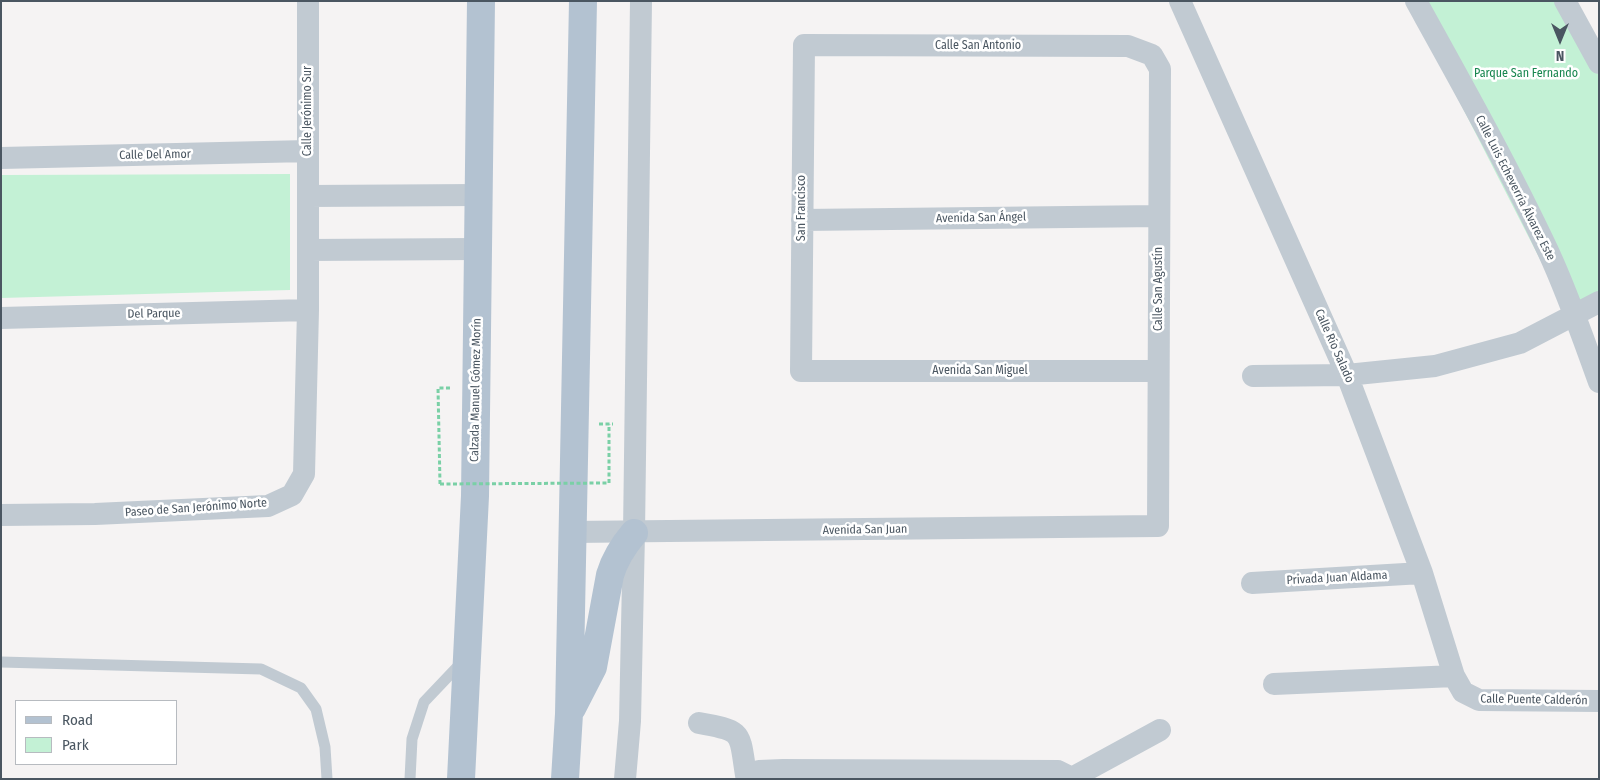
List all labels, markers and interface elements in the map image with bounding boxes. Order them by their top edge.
north arrow [1535,15,1585,65]
street label: Calle San Antonio [935,39,1021,53]
text: N [1556,47,1564,64]
street label: Calle Jerónimo Sur [301,66,315,156]
park label: Parque San Fernando [1474,67,1578,81]
street label: Calle Luis Echeverría Álvarez Este [1472,113,1558,263]
street label: Calle Del Amor [119,147,191,163]
street label: San Francisco [795,175,809,241]
street label: Avenida San Ángel [936,210,1026,226]
street label: Calle San Agustín [1152,247,1166,331]
street label: Del Parque [127,306,181,322]
street label: Calle Río Salado [1311,307,1357,385]
street label: Calzada Manuel Gómez Morín [468,318,484,462]
street label: Avenida San Miguel [932,364,1028,378]
street label: Paseo de San Jerónimo Norte [125,496,267,520]
street label: Avenida San Juan [823,522,907,538]
street label: Privada Juan Aldama [1286,568,1388,588]
street label: Calle Puente Calderón [1480,692,1588,708]
legend [15,700,178,765]
text: Road [62,711,93,729]
text: Park [62,736,89,754]

